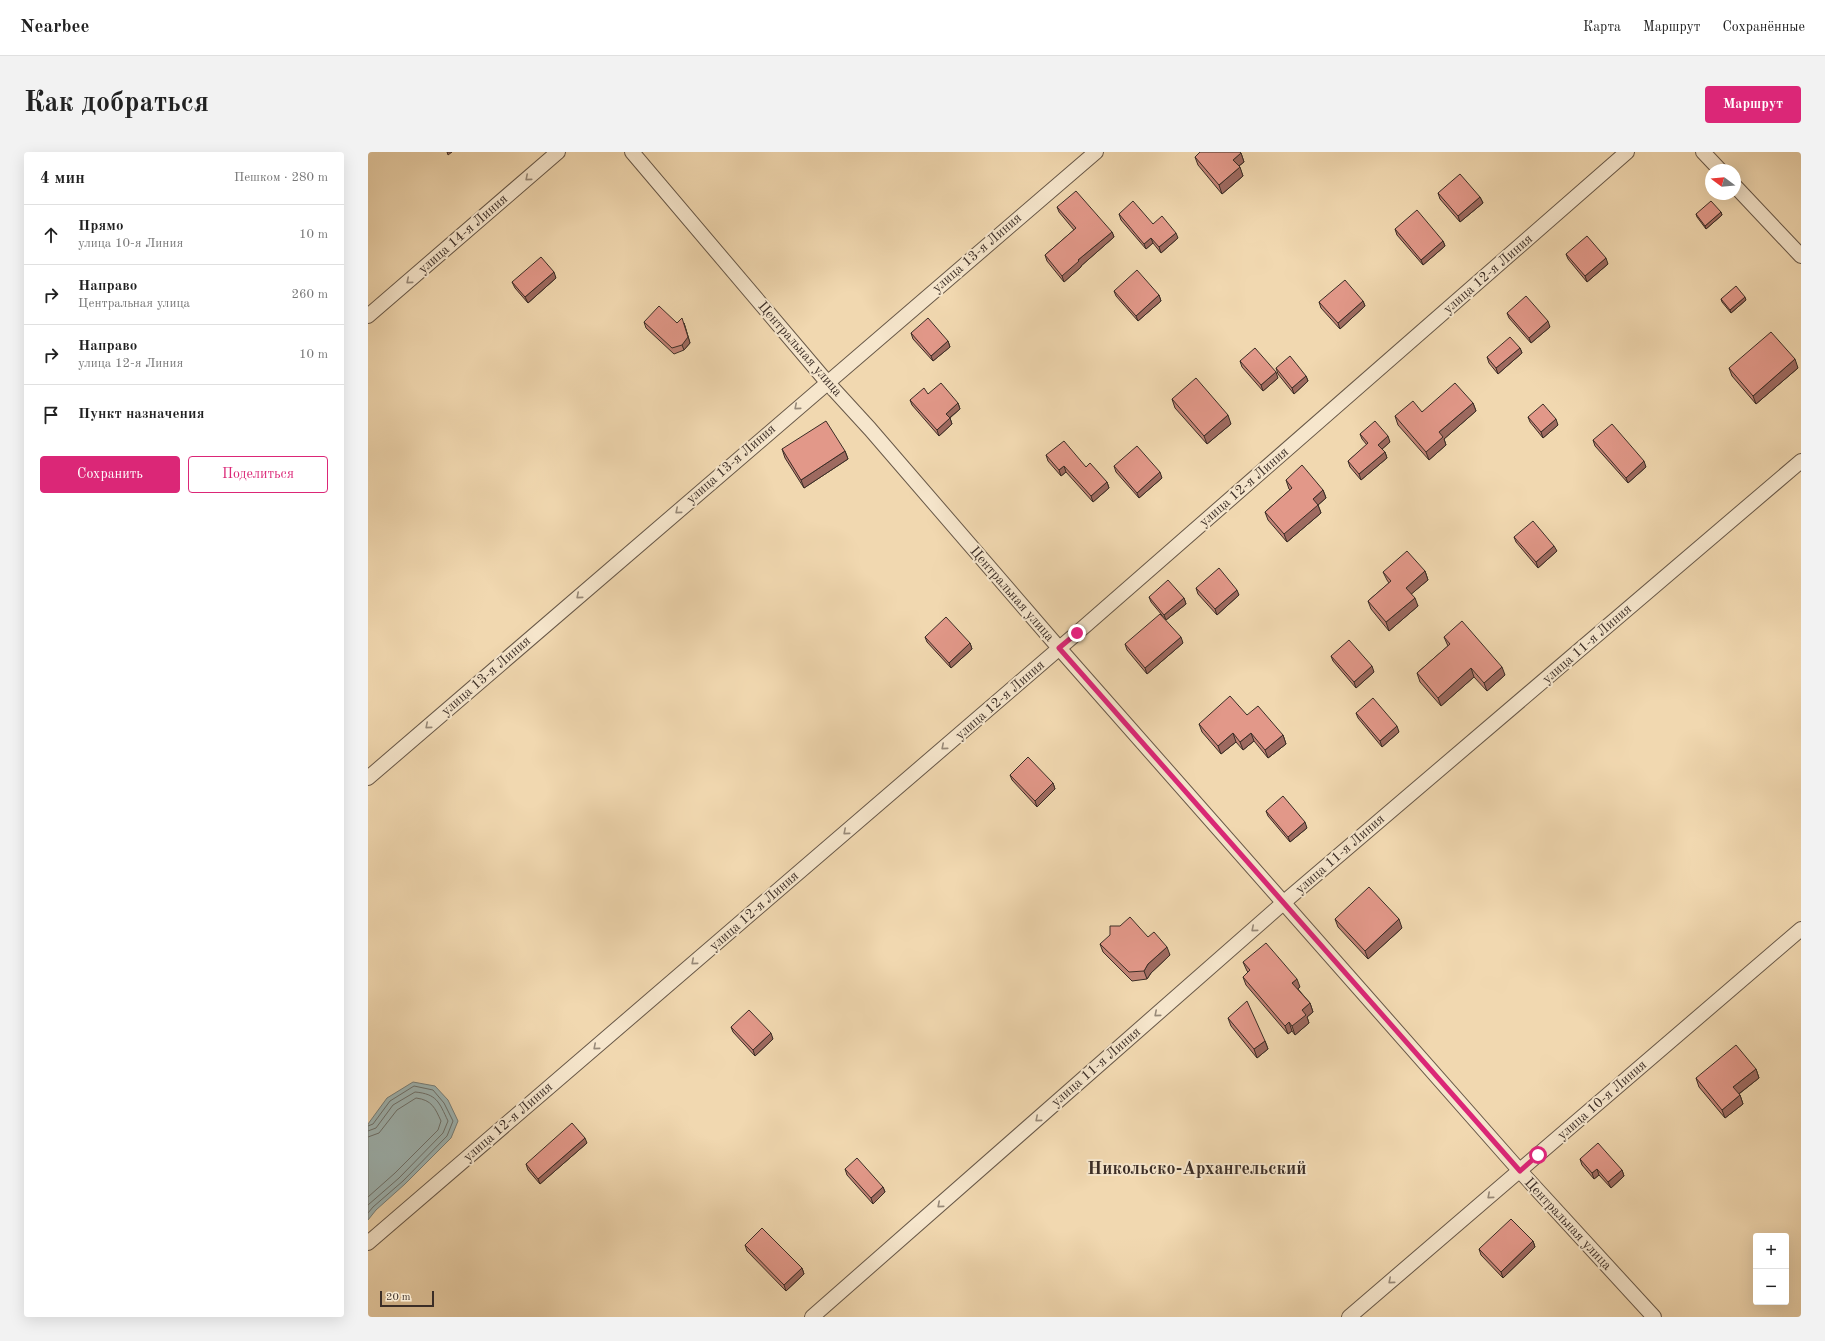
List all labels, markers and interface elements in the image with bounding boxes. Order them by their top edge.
text: Nearbee [20,18,89,37]
text: Карта [1583,20,1621,34]
text: Маршрут [1643,20,1700,34]
text: Сохранённые [1722,20,1805,34]
button: Маршрут [1705,86,1801,123]
text: Как добраться [24,90,209,118]
north arrow [1705,164,1741,200]
text: 4 мин [40,170,85,187]
text: Пешком · 280 m [234,171,328,184]
one-way arrow [526,173,533,180]
street label: улица 14-я Линия [416,192,510,276]
street label: улица 13-я Линия [930,211,1024,295]
text: Прямо [78,219,124,234]
icon: ahead [40,224,62,246]
text: 10 m [299,228,328,241]
street label: улица 12-я Линия [1441,232,1535,316]
text: улица 10-я Линия [78,237,183,250]
one-way arrow [406,276,413,283]
text: Направо [78,279,137,294]
icon: right [40,284,62,306]
text: 260 m [291,288,328,301]
text: Центральная улица [78,297,190,310]
street label: Центральная улица [755,299,845,399]
text: Направо [78,339,137,354]
icon: right [40,344,62,366]
text: 10 m [299,348,328,361]
text: улица 12-я Линия [78,357,183,370]
one-way arrow [795,403,802,410]
icon: arrive [40,404,62,426]
text: Пункт назначения [78,407,205,422]
street label: улица 13-я Линия [684,422,778,506]
street label: улица 12-я Линия [1197,445,1291,529]
button: Сохранить [40,456,180,493]
button: Поделиться [188,456,328,493]
one-way arrow [675,506,682,513]
street label: Центральная улица [967,544,1057,644]
one-way arrow [577,591,584,598]
street label: улица 11-я Линия [1540,602,1634,686]
route end [1068,624,1086,642]
street label: улица 13-я Линия [439,634,533,718]
street label: улица 12-я Линия [953,658,1047,742]
one-way arrow [425,722,433,729]
one-way arrow [942,742,949,749]
street label: улица 11-я Линия [1293,812,1387,896]
one-way arrow [843,827,851,834]
street label: улица 12-я Линия [707,869,801,953]
one-way arrow [1252,924,1259,931]
one-way arrow [692,958,699,965]
one-way arrow [1154,1010,1161,1017]
street label: улица 11-я Линия [1049,1025,1143,1109]
one-way arrow [593,1042,600,1049]
street label: улица 10-я Линия [1555,1058,1649,1142]
street label: улица 12-я Линия [461,1080,555,1164]
one-way arrow [1035,1114,1043,1121]
route start [1529,1146,1547,1164]
district label: Никольско-Архангельский [1087,1160,1307,1178]
street label: Центральная улица [1522,1175,1614,1273]
one-way arrow [1487,1192,1495,1199]
one-way arrow [938,1200,945,1207]
map controls [1753,1233,1789,1305]
button: + [1753,1233,1789,1269]
button: − [1753,1269,1789,1305]
one-way arrow [1388,1276,1396,1283]
scale bar [380,1289,434,1308]
text: 20 m [386,1292,411,1303]

